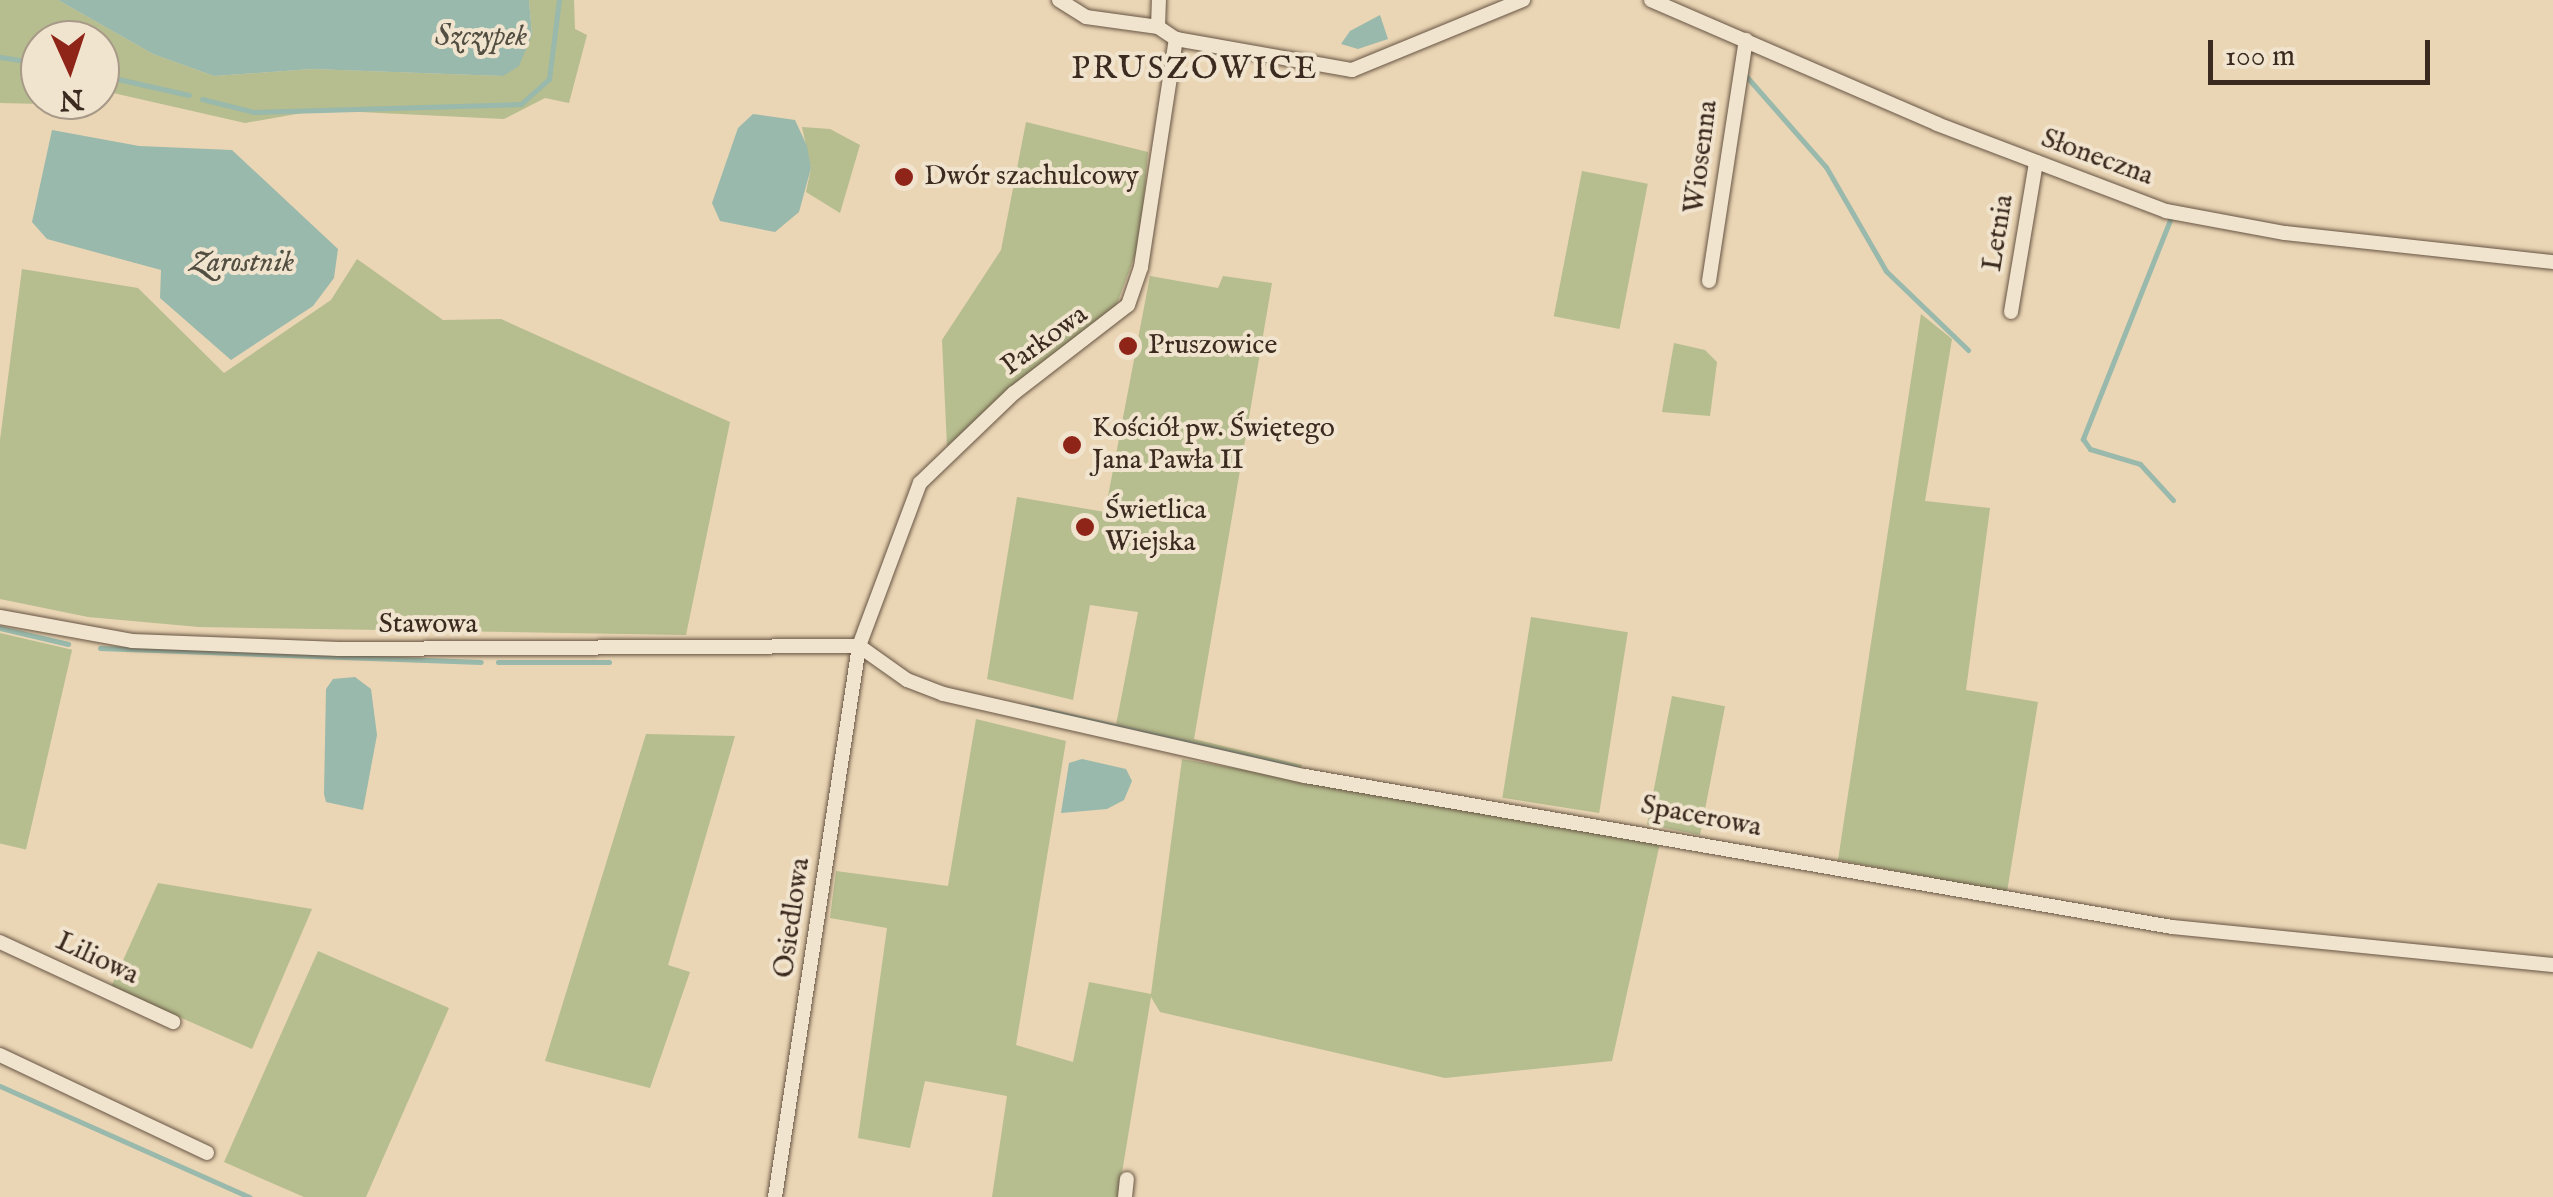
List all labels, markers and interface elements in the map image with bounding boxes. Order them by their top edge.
water label: Szczypek [435,19,527,55]
north arrow [20,20,120,120]
scale bar [2213,20,2436,82]
text: 100 m [2225,38,2295,76]
district label: PRUSZOWICE [1071,51,1319,89]
text: N [58,80,85,117]
street label: Wiosenna [1678,98,1726,216]
street label: Słoneczna [2036,122,2158,194]
place label: Dwór szachulcowy [924,160,1139,194]
marker: Dwór szachulcowy [893,166,915,188]
street label: Letnia [1976,192,2022,274]
water label: Zarostnik [190,245,294,281]
street label: Parkowa [995,299,1095,383]
place label: Pruszowice [1148,329,1277,363]
marker: Pruszowice [1117,335,1139,357]
place label: Kościół pw. Świętego Jana Pawła II [1092,412,1335,478]
marker: Kościół pw. Świętego Jana Pawła II [1061,434,1083,456]
place label: Świetlica Wiejska [1105,494,1206,560]
marker: Świetlica Wiejska [1074,516,1096,538]
street label: Stawowa [378,608,478,642]
street label: Spacerowa [1638,789,1764,845]
street label: Osiedlowa [768,856,818,980]
street label: Liliowa [50,925,144,993]

